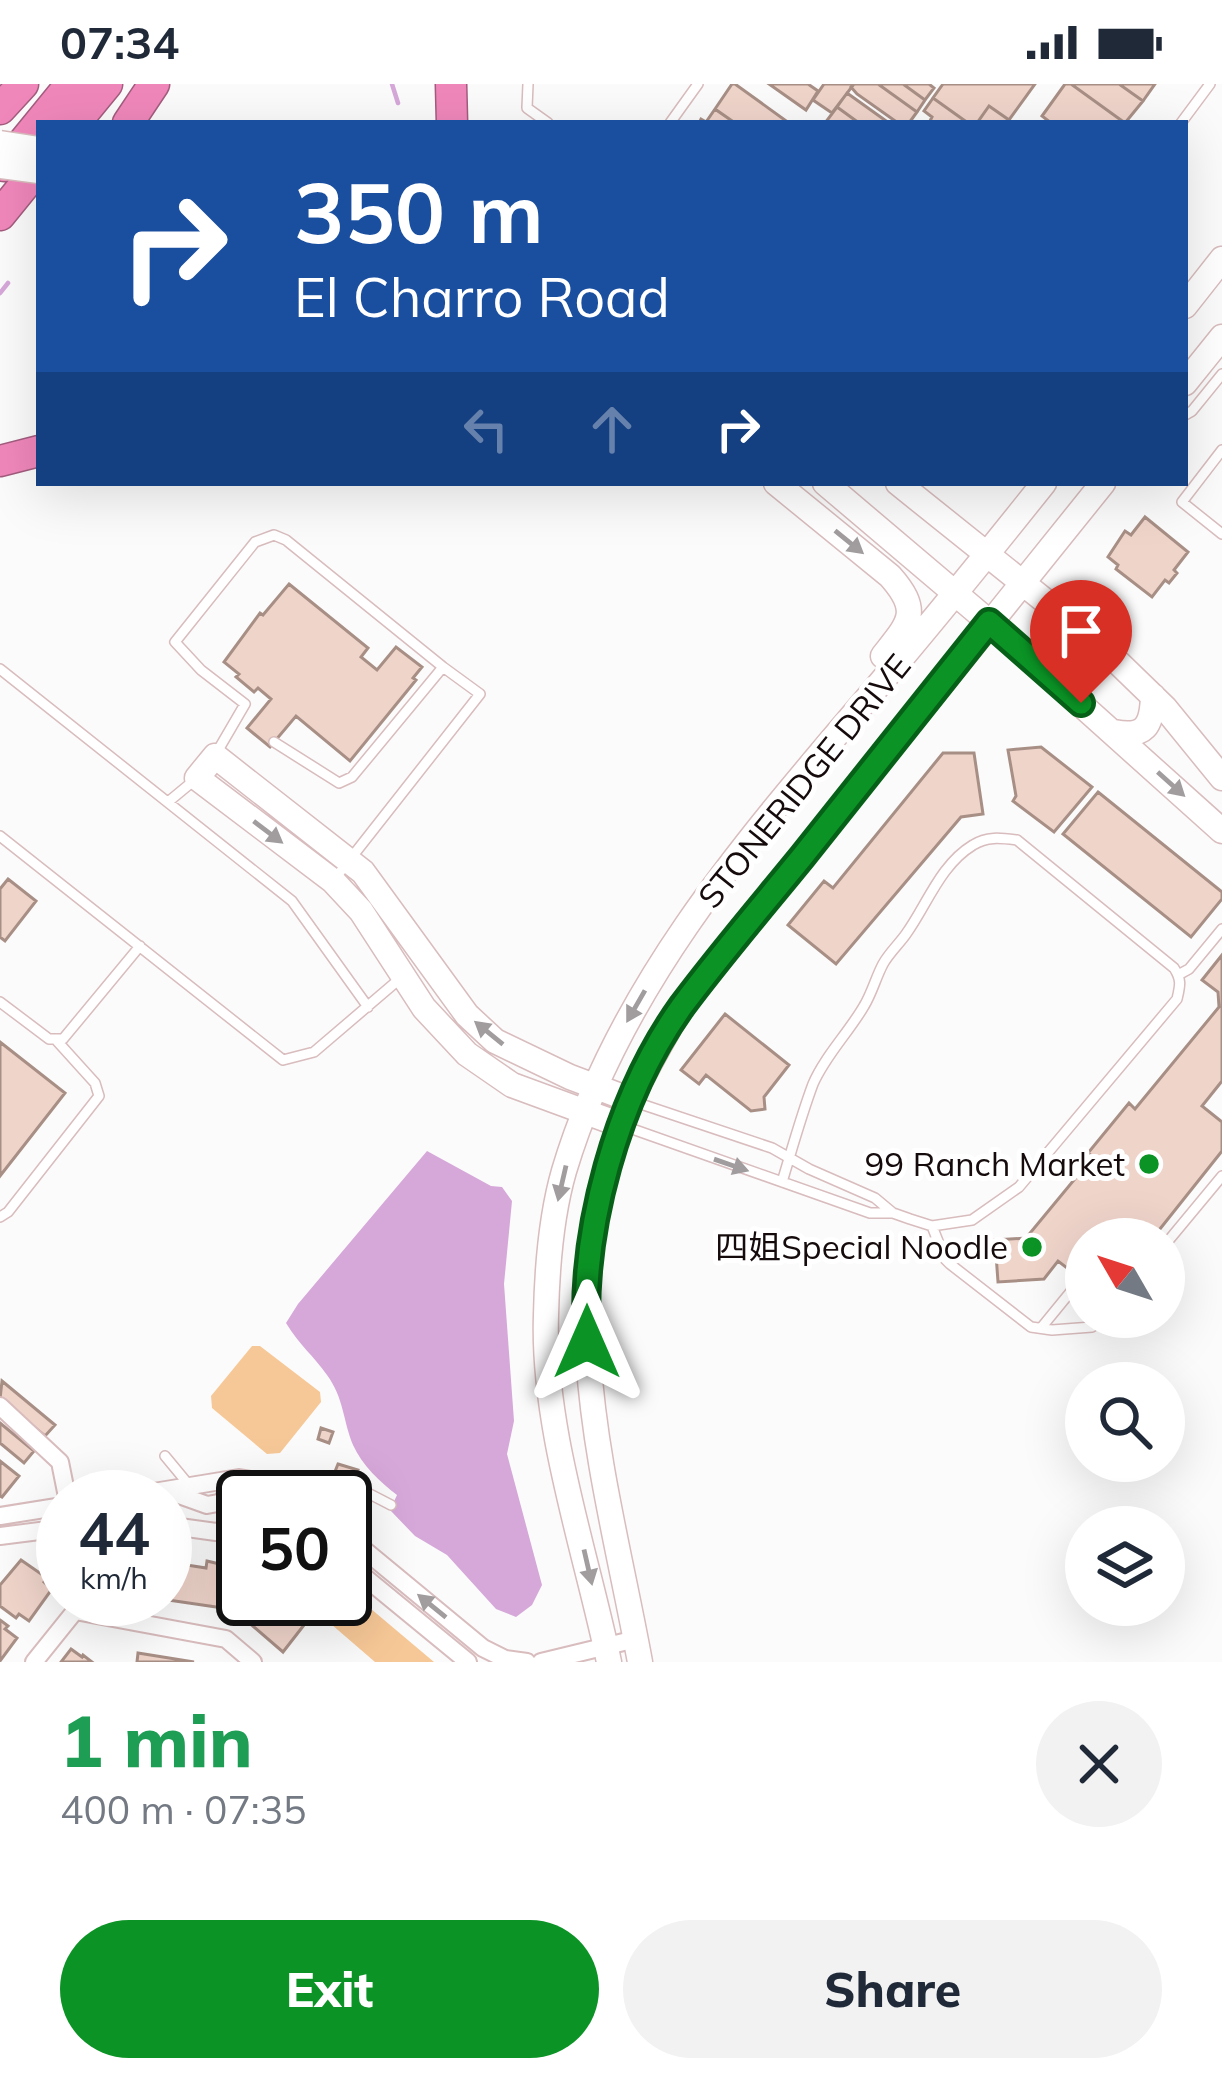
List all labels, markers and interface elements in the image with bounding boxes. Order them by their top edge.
text: 07:34 [60,14,179,70]
text: 350 m [294,159,544,264]
icon: right [96,168,252,324]
text: El Charro Road [294,263,670,331]
icon: left [453,396,519,462]
icon: ahead [579,396,645,462]
icon: right [705,396,771,462]
one-way arrow [833,529,864,554]
pin [1030,580,1132,703]
icon: arrive [1048,598,1114,664]
street label: STONERIDGE DRIVE [689,645,919,916]
one-way arrow [1156,770,1185,797]
one-way arrow [253,819,284,844]
one-way arrow [627,990,648,1023]
one-way arrow [473,1021,504,1046]
place label: 99 Ranch Market [864,1143,1125,1184]
marker: 99 Ranch Market [1136,1151,1162,1177]
one-way arrow [713,1156,750,1175]
one-way arrow [552,1165,571,1202]
north arrow [1065,1218,1185,1338]
map controls [1065,1218,1185,1626]
place label: 四姐Special Noodle [715,1226,1008,1267]
marker: 四姐Special Noodle [1019,1234,1045,1260]
position arrow [524,1279,650,1405]
button: search [1065,1362,1185,1482]
speed limit sign: 50 [216,1470,372,1626]
text: 44 [78,1495,150,1570]
button: layers [1065,1506,1185,1626]
one-way arrow [579,1549,598,1587]
text: km/h [80,1559,148,1597]
one-way arrow [417,1594,448,1619]
text: 1 min [60,1695,253,1785]
button: close [1036,1701,1162,1827]
text: 400 m · 07:35 [60,1785,306,1834]
button: Exit [60,1920,599,2058]
button: Share [623,1920,1162,2058]

